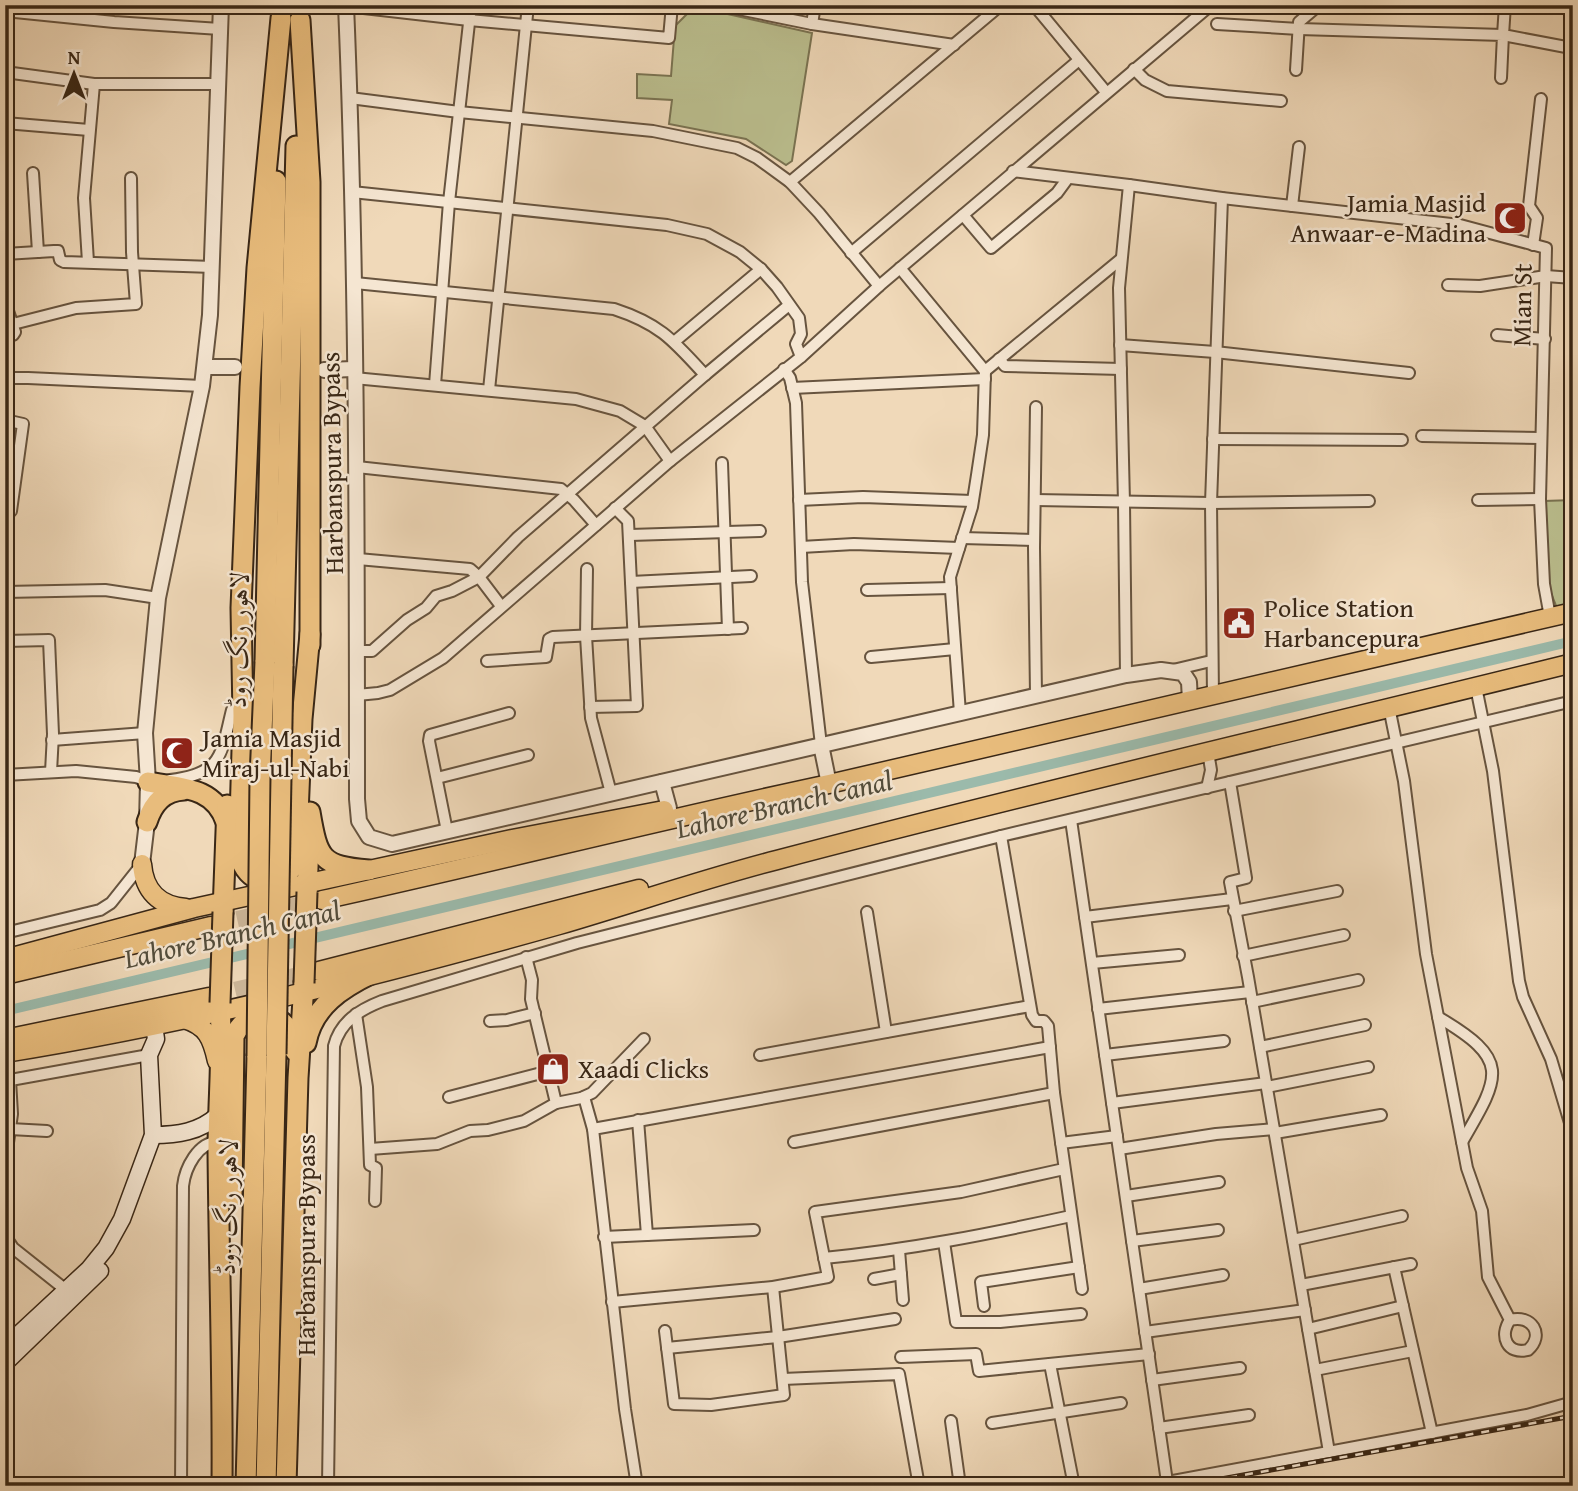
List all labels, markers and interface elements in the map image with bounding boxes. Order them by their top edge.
north arrow [38,38,108,108]
text: N [68,43,81,71]
place label: Jamia Masjid Anwaar-e-Madina [1291,183,1487,252]
mosque icon: Jamia Masjid Anwaar-e-Madina [1491,199,1529,237]
street label: Mian St [1501,263,1542,347]
street label: Harbanspura Bypass [310,352,353,574]
street label: لاہور رنگ روڈ [217,571,258,709]
place label: Police Station Harbancepura [1264,588,1420,657]
public building icon: Police Station Harbancepura [1220,604,1258,642]
place label: Jamia Masjid Miraj-ul-Nabi [199,718,350,787]
mosque icon: Jamia Masjid Miraj-ul-Nabi [158,734,196,772]
water label: Lahore Branch Canal [671,759,896,849]
water label: Lahore Branch Canal [119,889,344,979]
place label: Xaadi Clicks [578,1049,709,1088]
shop icon: Xaadi Clicks [534,1050,572,1088]
street label: Harbanspura Bypass [286,1134,325,1356]
street label: لاہور رنگ روڈ [206,1138,247,1276]

